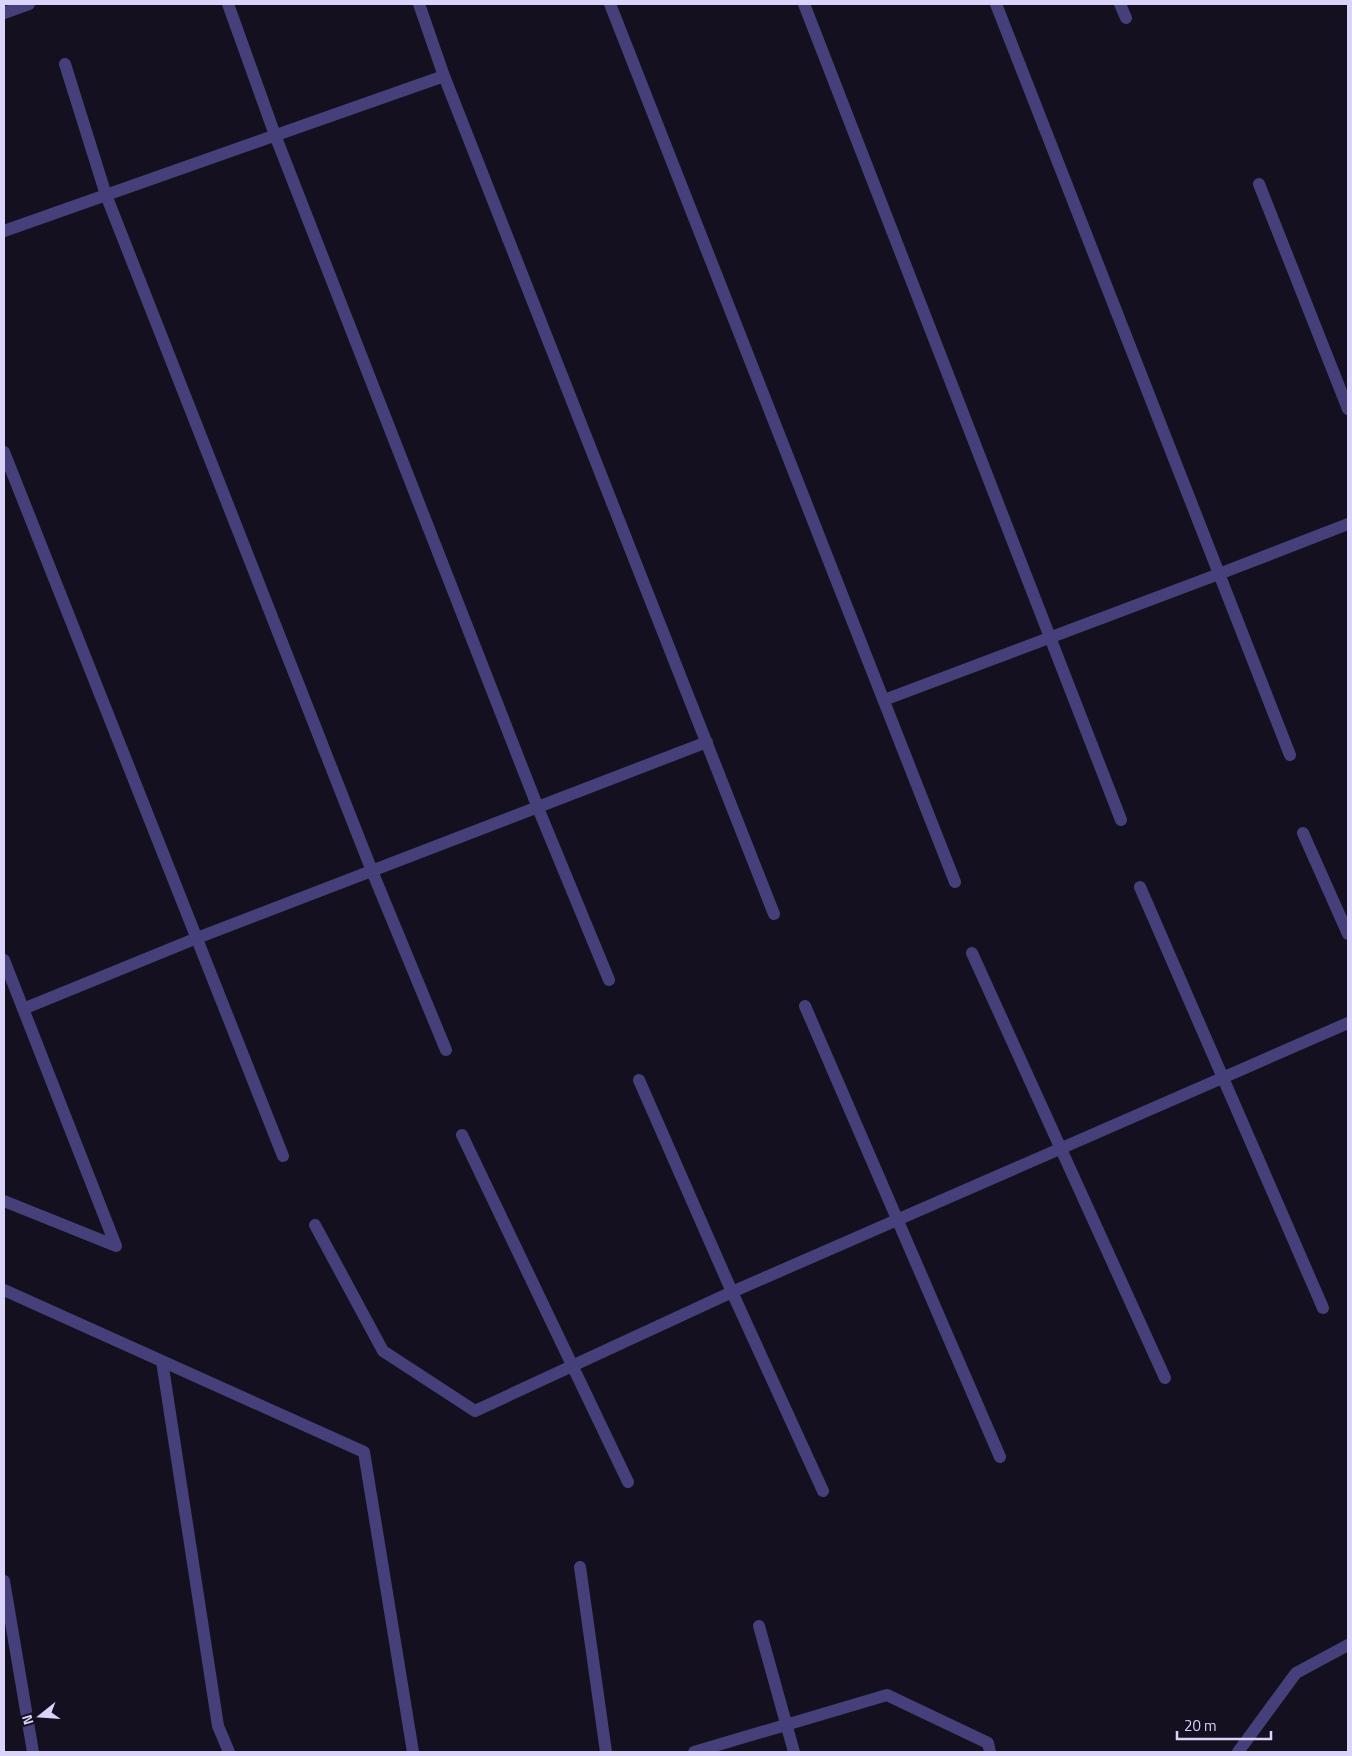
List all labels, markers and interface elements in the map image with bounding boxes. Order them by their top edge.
north arrow [15,1691,65,1741]
scale bar [1177,1708,1271,1740]
text: N [16,1712,39,1728]
text: 20 m [1184,1714,1217,1737]

